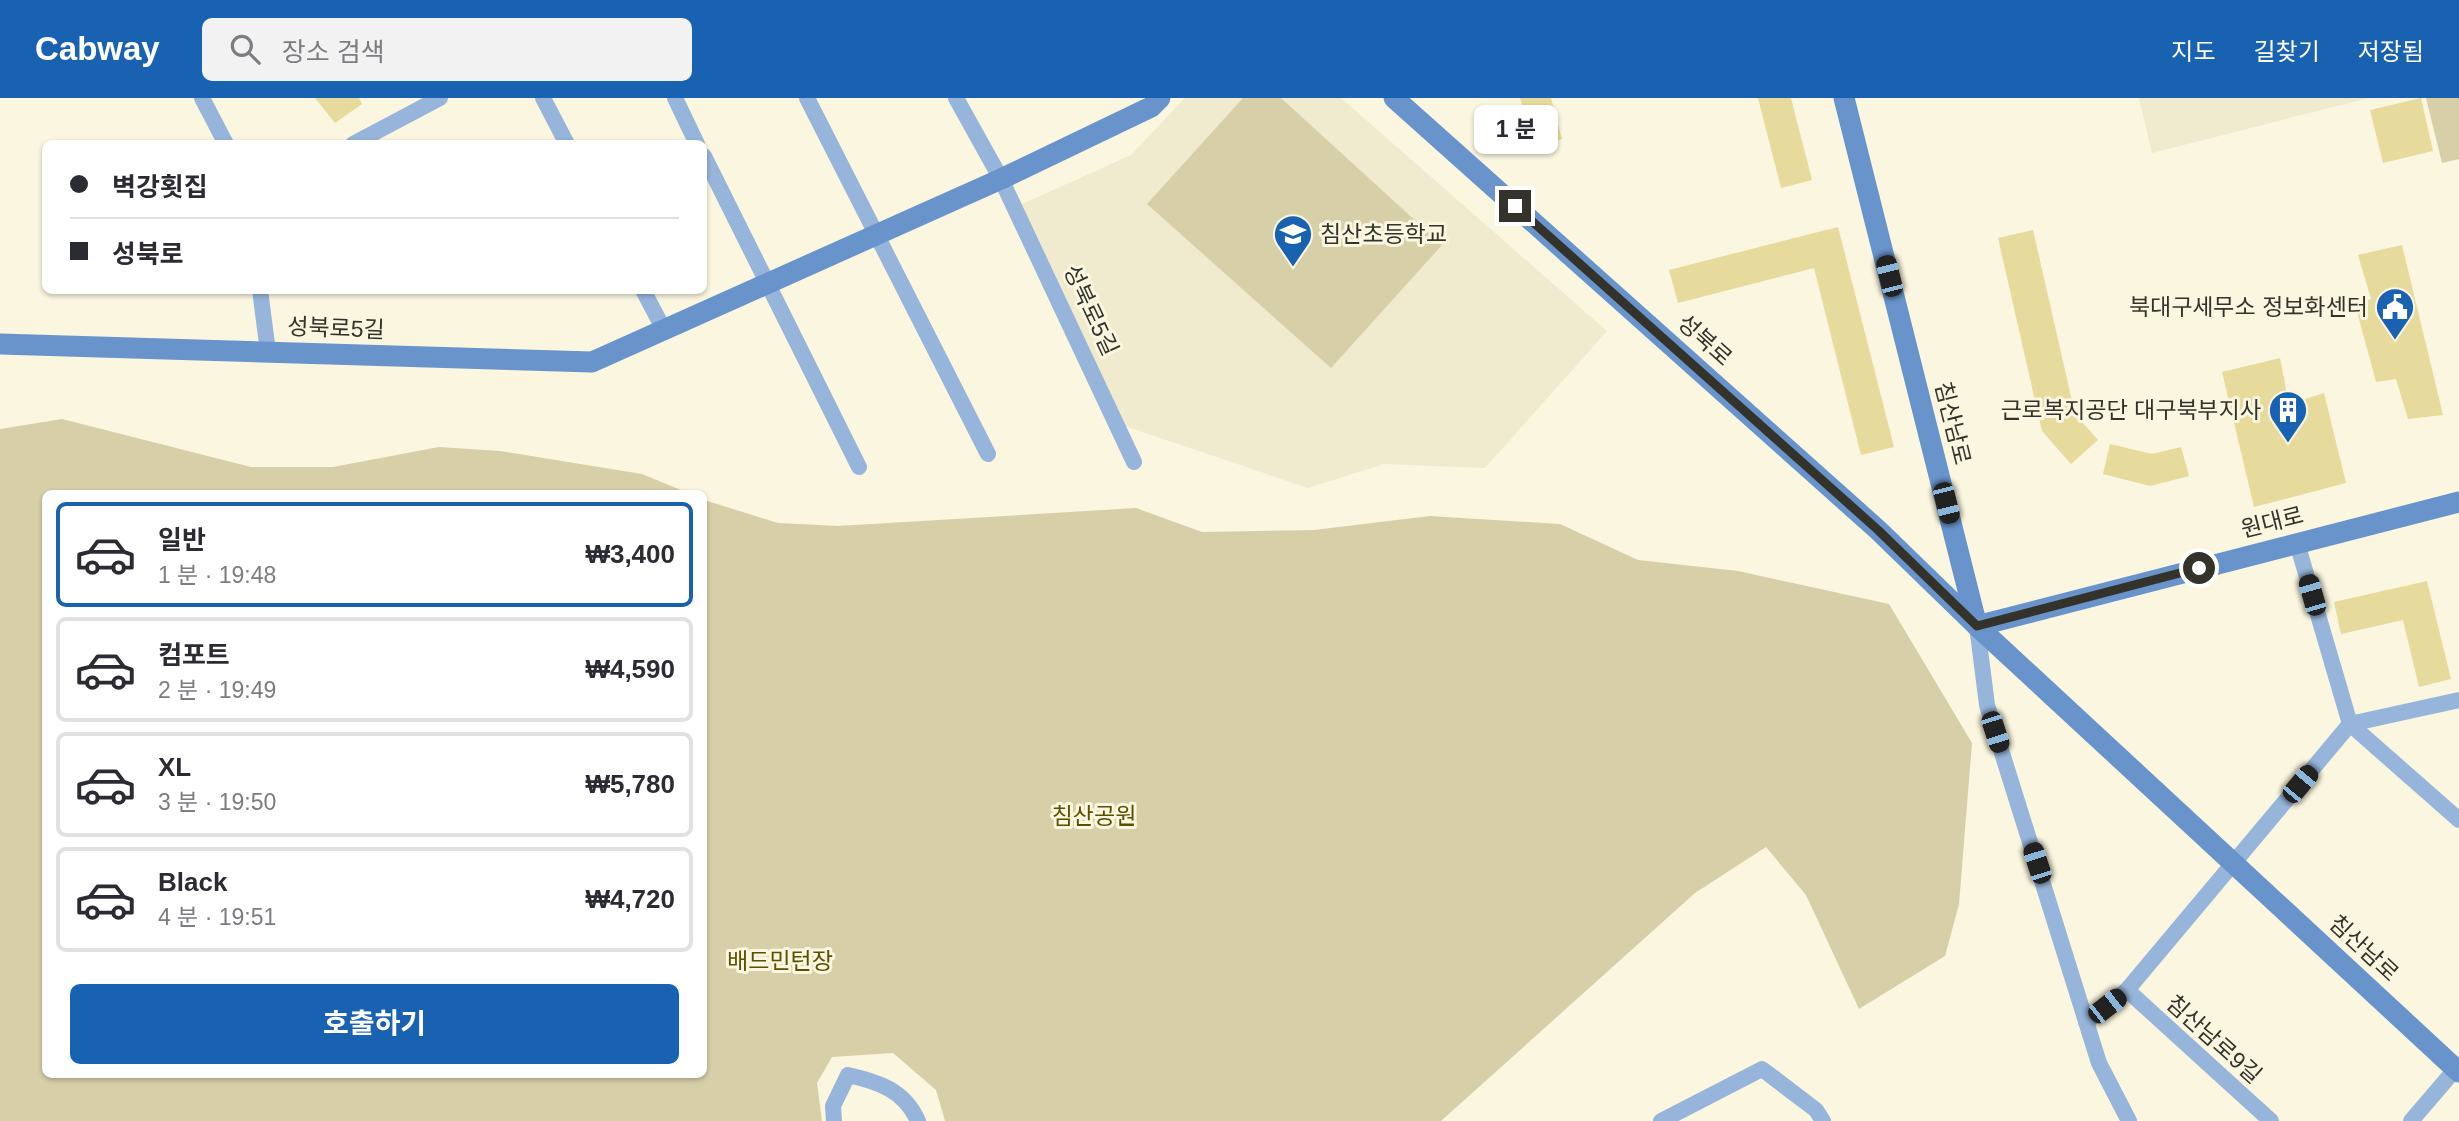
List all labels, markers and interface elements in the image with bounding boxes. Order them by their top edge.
search box [202,18,692,81]
text: Cabway [35,30,160,67]
icon: search [226,30,264,68]
text: 장소 검색 [282,37,385,67]
text: 지도 [2171,38,2216,65]
text: 길찾기 [2254,38,2320,65]
text: 저장됨 [2358,38,2424,65]
callout: 1 분 [1473,105,1557,154]
text: 1 분 [1496,116,1536,142]
text: 벽강횟집 [112,172,208,202]
route end [1499,190,1531,222]
school or university icon: 침산초등학교 [1272,213,1314,268]
place label: 침산초등학교 [1320,221,1447,247]
text: 성북로 [112,239,184,269]
car [1874,253,1905,299]
street label: 성북로5길 [1059,260,1123,360]
public building icon: 북대구세무소 정보화센터 [2374,286,2416,341]
place label: 북대구세무소 정보화센터 [2129,294,2368,320]
street label: 성북로 [1673,309,1737,371]
street label: 성북로5길 [287,313,385,343]
street label: 침산남로 [1930,379,1976,467]
building icon: 근로복지공단 대구북부지사 [2267,389,2309,444]
place label: 근로복지공단 대구북부지사 [2001,397,2261,423]
car [1931,480,1962,526]
street label: 원대로 [2238,502,2306,542]
icon: car [74,523,137,586]
text: 일반 [158,525,206,555]
text: ₩3,400 [585,539,675,569]
route start [2183,552,2215,584]
text: 1 분 · 19:48 [158,562,276,588]
car [2297,572,2328,618]
icon: car [74,638,137,701]
text: 컴포트 [158,640,230,670]
text: ₩4,590 [585,654,675,684]
text: 2 분 · 19:49 [158,677,276,703]
car [1979,709,2012,755]
text: XL [158,752,191,782]
icon: car [74,753,137,816]
car [2279,761,2322,807]
text: ₩5,780 [585,769,675,799]
text: 3 분 · 19:50 [158,789,276,815]
park label: 침산공원 [1052,803,1136,829]
car [2021,840,2054,886]
text: Black [158,867,227,897]
icon: car [74,868,137,931]
text: ₩4,720 [585,884,675,914]
text: 4 분 · 19:51 [158,904,276,930]
street label: 침산남로 [2324,910,2404,986]
park label: 배드민턴장 [727,948,833,974]
button: 호출하기 [70,984,679,1064]
car [2084,985,2131,1027]
street label: 침산남로9길 [2161,990,2267,1088]

